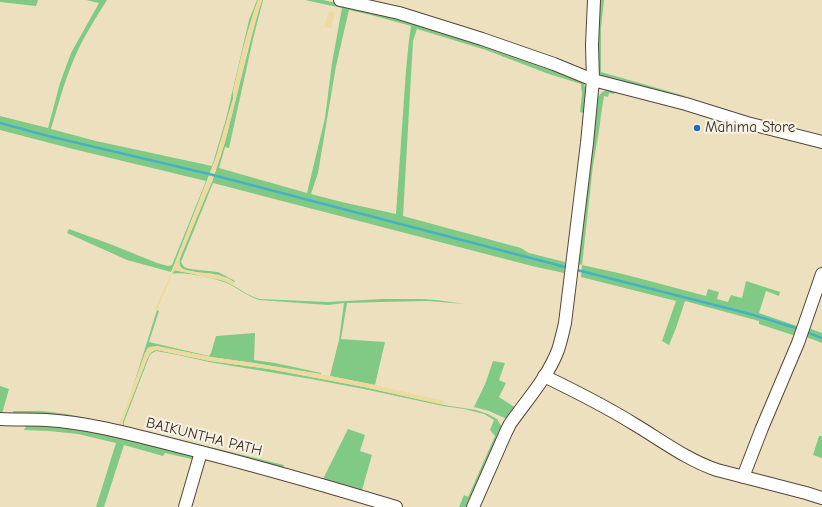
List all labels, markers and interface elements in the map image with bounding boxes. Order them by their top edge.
place label: Mahima Store [705,119,795,137]
marker: Mahima Store [692,123,702,133]
street label: BAIKUNTHA PATH [144,414,264,460]

